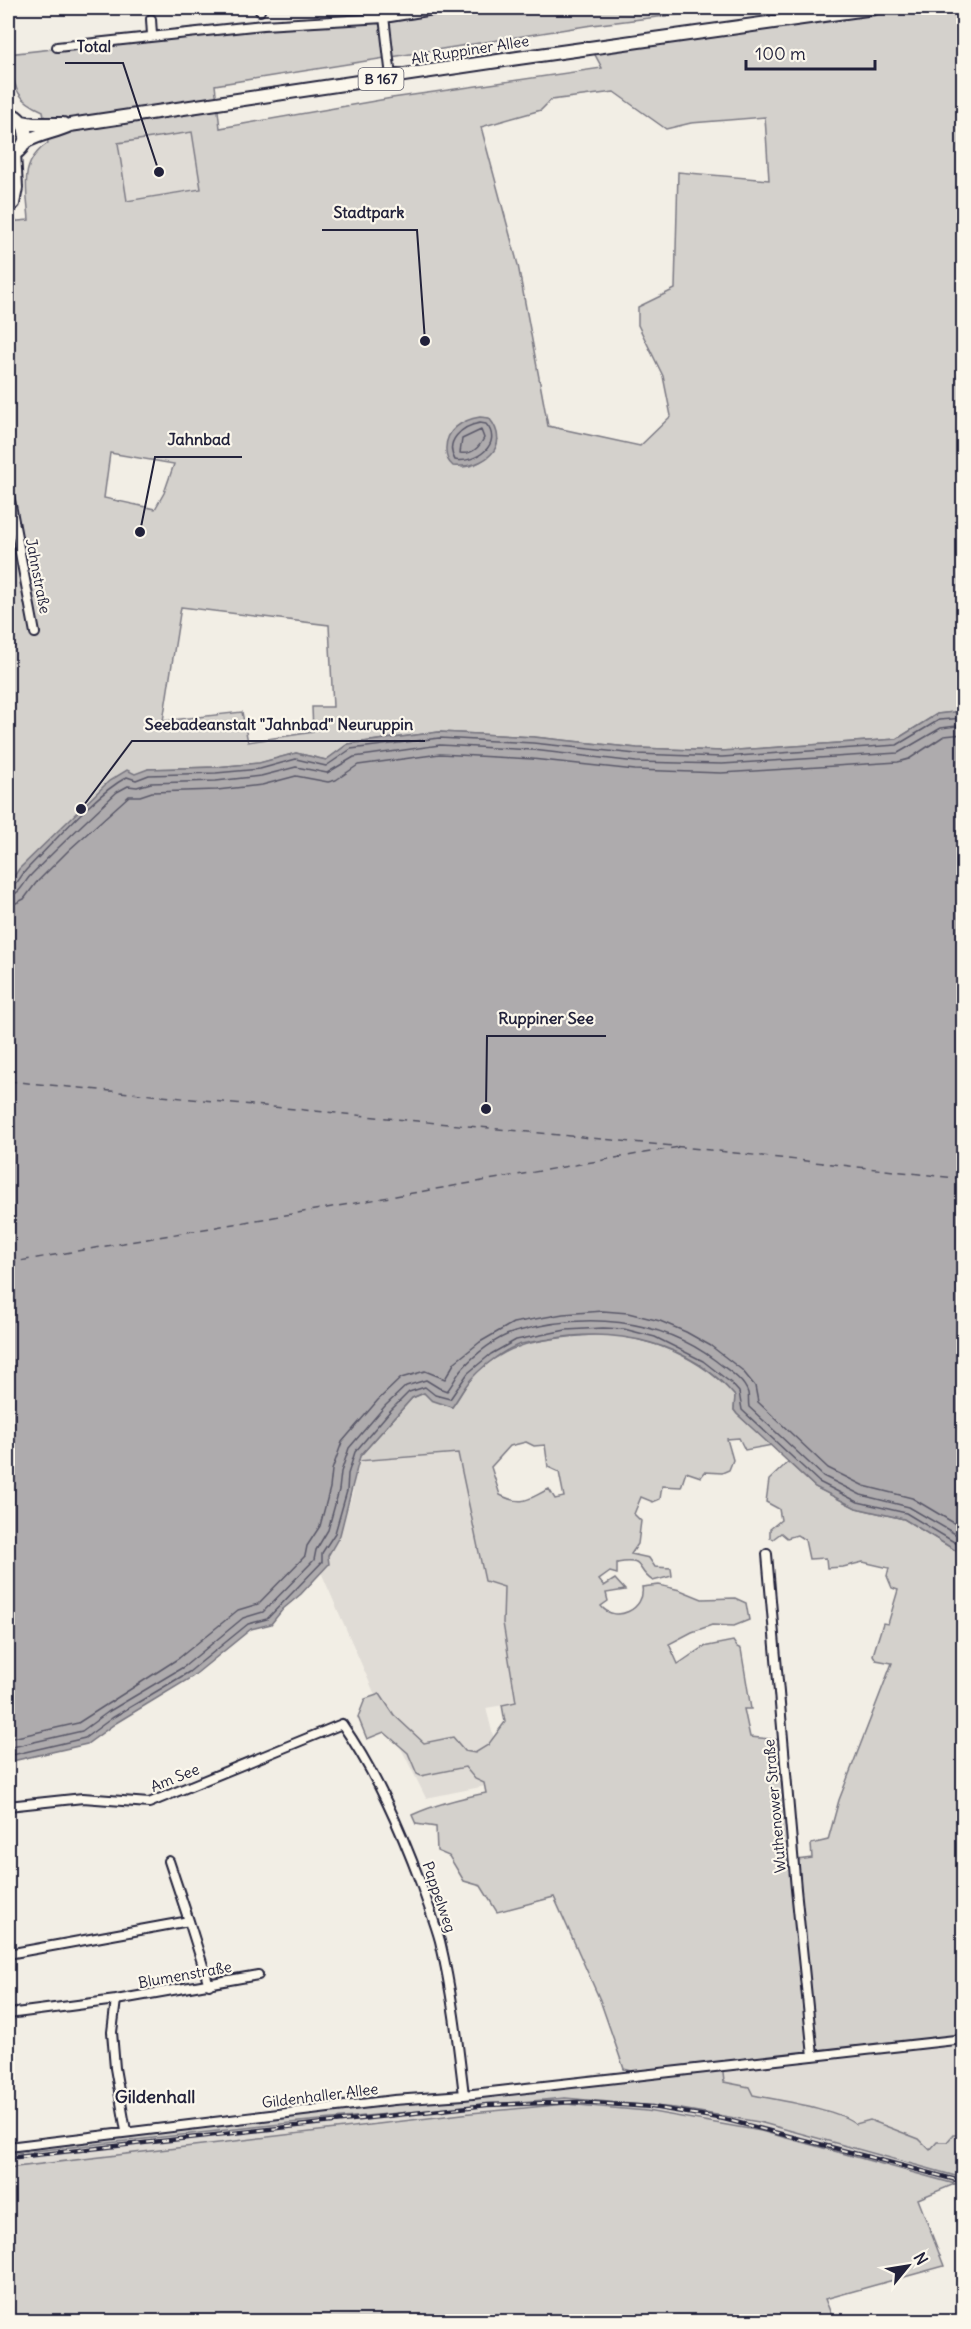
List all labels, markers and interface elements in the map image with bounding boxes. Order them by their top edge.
callout: Total [65,29,123,63]
street label: Alt Ruppiner Allee [410,31,530,68]
scale bar [746,33,875,71]
text: Total [77,36,111,56]
text: 100 m [755,42,806,65]
road number: B 167 [358,68,404,90]
callout: Stadtpark [322,196,417,230]
text: Stadtpark [334,202,404,223]
callout: Jahnbad [155,423,242,457]
text: Jahnbad [167,429,231,449]
street label: Jahnstraße [22,537,55,615]
callout: Seebadeanstalt "Jahnbad" Neuruppin [132,707,425,741]
text: Seebadeanstalt "Jahnbad" Neuruppin [145,714,413,735]
callout: Ruppiner See [487,1002,606,1036]
text: Ruppiner See [498,1008,594,1029]
street label: Wuthenower Straße [759,1738,790,1874]
street label: Am See [148,1759,202,1796]
street label: Pappelweg [418,1859,461,1935]
street label: Blumenstraße [137,1957,233,1992]
street label: Gildenhaller Allee [261,2079,379,2112]
district label: Gildenhall [115,2085,195,2108]
north arrow [878,2236,938,2296]
text: N [910,2249,932,2268]

